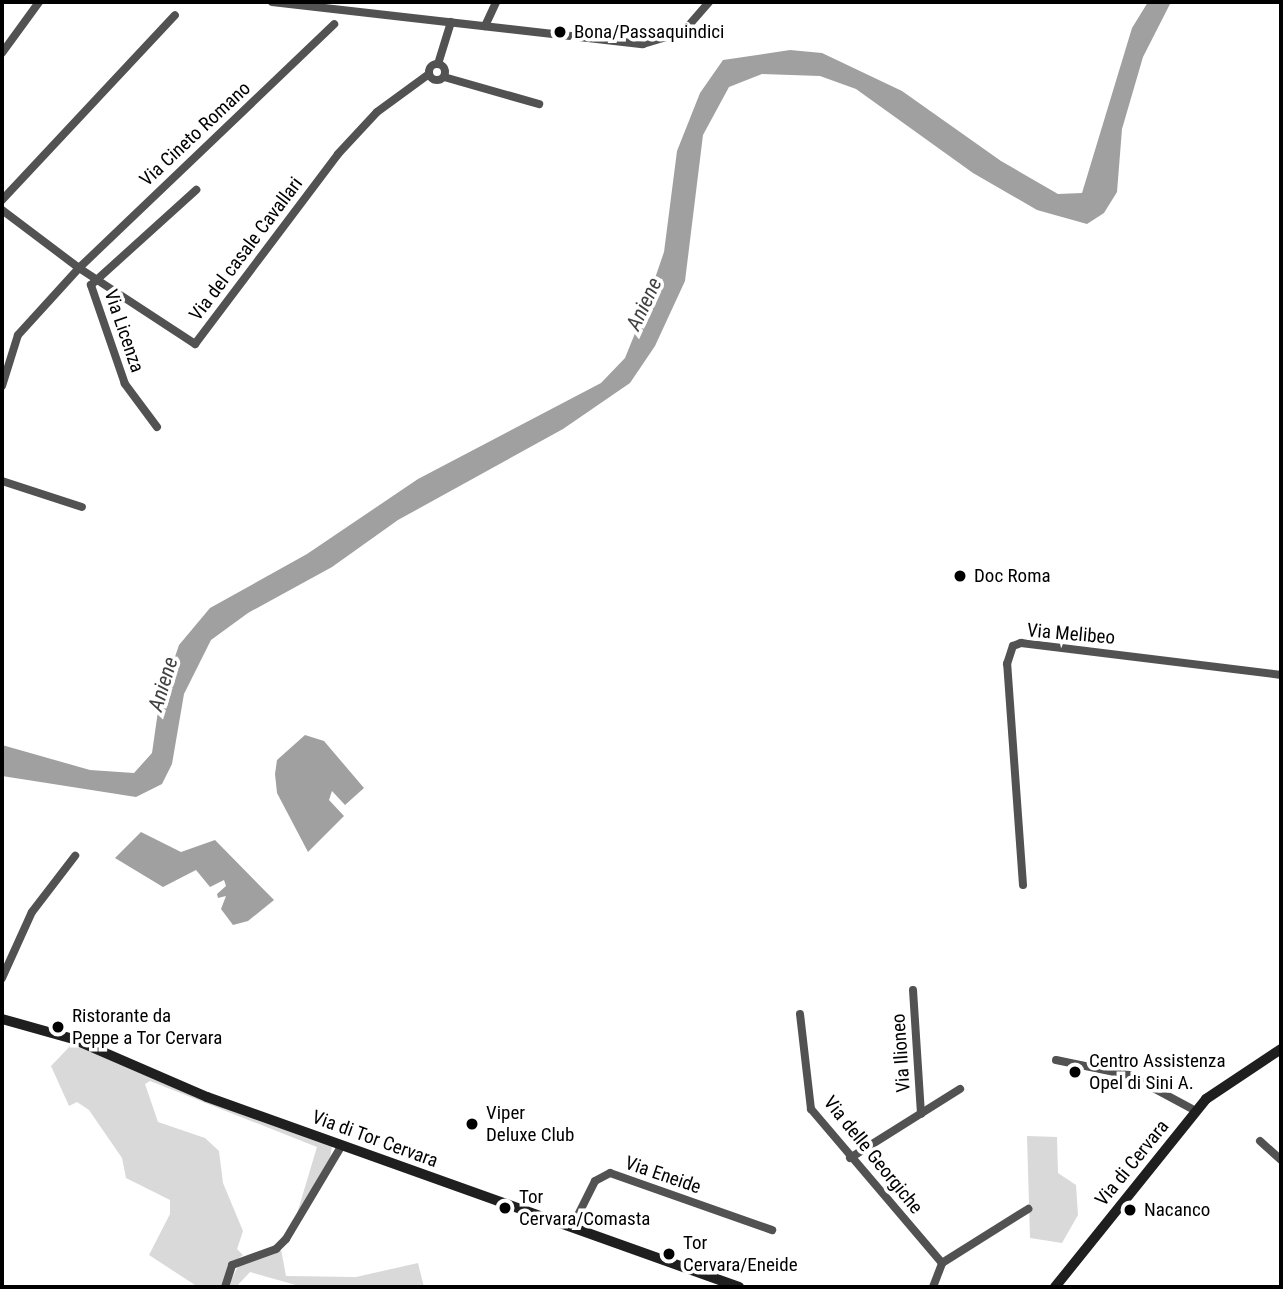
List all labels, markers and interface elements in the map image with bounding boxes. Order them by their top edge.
place label: Bona/Passaquindici [574,21,724,43]
marker: Bona/Passaquindici [552,24,568,40]
street label: Via Cineto Romano [135,77,255,191]
street label: Via del casale Cavallari [185,173,307,325]
water label: Aniene [621,274,667,334]
street label: Via Licenza [99,287,149,375]
place label: Doc Roma [974,565,1051,587]
marker: Doc Roma [952,568,968,584]
street label: Via Melibeo [1026,619,1116,649]
water label: Aniene [143,654,183,714]
place label: Ristorante da Peppe a Tor Cervara [72,1005,223,1049]
street label: Via Ilioneo [887,1013,915,1093]
marker: Ristorante da Peppe a Tor Cervara [50,1019,66,1035]
place label: Centro Assistenza Opel di Sini A. [1089,1050,1225,1094]
marker: Centro Assistenza Opel di Sini A. [1067,1064,1083,1080]
street label: Via delle Georgiche [819,1092,927,1218]
place label: Viper Deluxe Club [486,1102,574,1146]
street label: Via di Tor Cervara [309,1106,441,1172]
street label: Via di Cervara [1090,1115,1174,1211]
marker: Viper Deluxe Club [464,1116,480,1132]
street label: Via Eneide [622,1151,704,1199]
place label: Tor Cervara/Comasta [519,1186,650,1230]
place label: Nacanco [1144,1199,1210,1221]
marker: Tor Cervara/Comasta [497,1200,513,1216]
marker: Nacanco [1122,1202,1138,1218]
place label: Tor Cervara/Eneide [683,1232,798,1276]
marker: Tor Cervara/Eneide [661,1246,677,1262]

